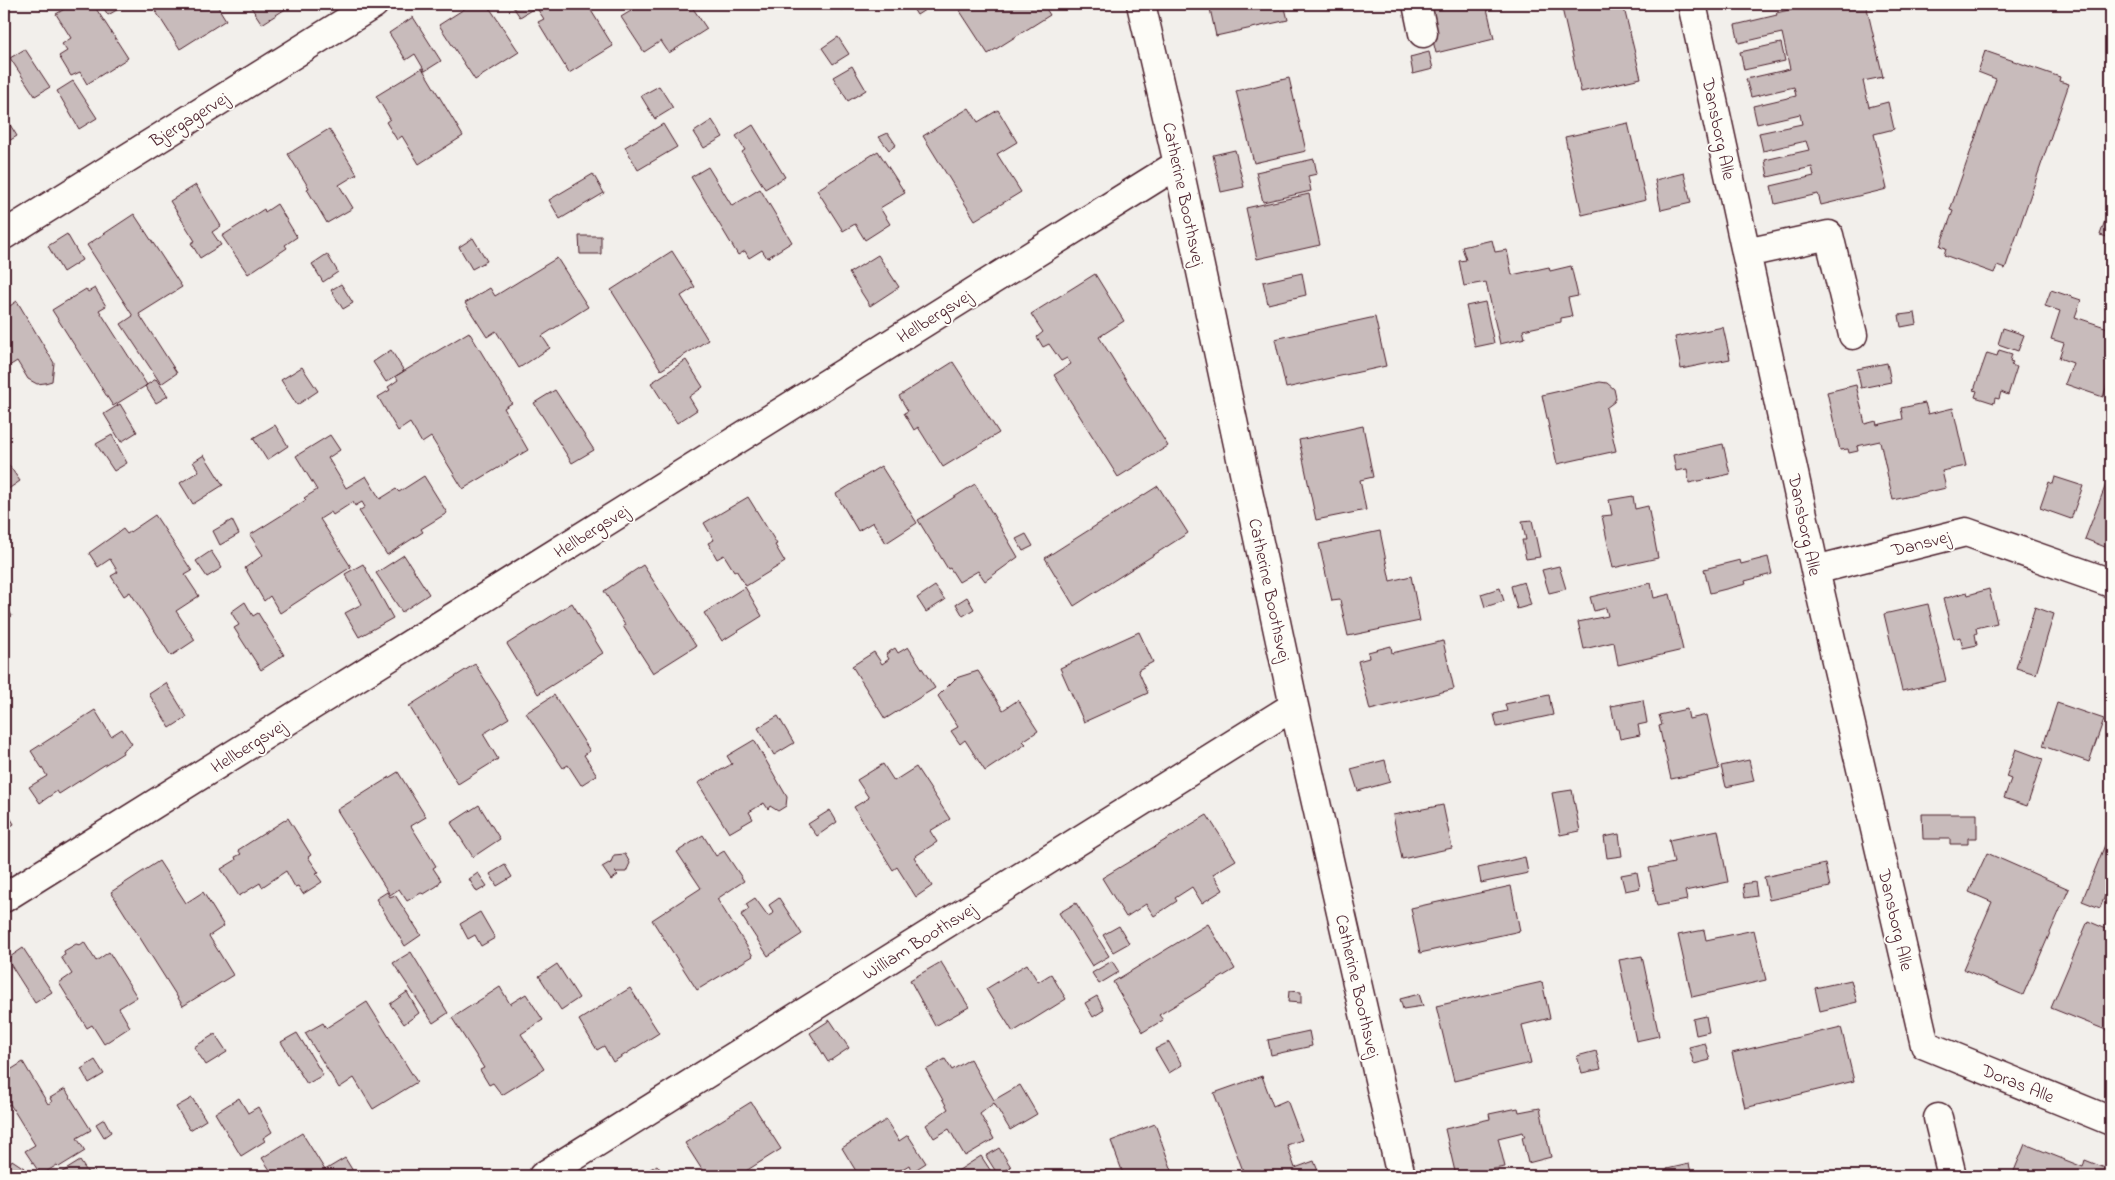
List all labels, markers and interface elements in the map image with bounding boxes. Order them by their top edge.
street label: Dansborg Alle [1692,75,1741,184]
street label: Bjergagervej [145,86,235,156]
street label: Catherine Boothsvej [1154,120,1210,269]
street label: Hellbergsvej [892,284,978,352]
street label: Dansborg Alle [1778,471,1827,580]
street label: Hellbergsvej [549,499,635,567]
street label: Catherine Boothsvej [1240,516,1296,665]
street label: Dansvej [1888,525,1954,565]
street label: Hellbergsvej [206,714,292,782]
street label: Dansborg Alle [1869,866,1919,975]
street label: William Boothsvej [858,897,982,988]
street label: Catherine Boothsvej [1327,912,1385,1061]
street label: Doras Alle [1976,1058,2059,1112]

